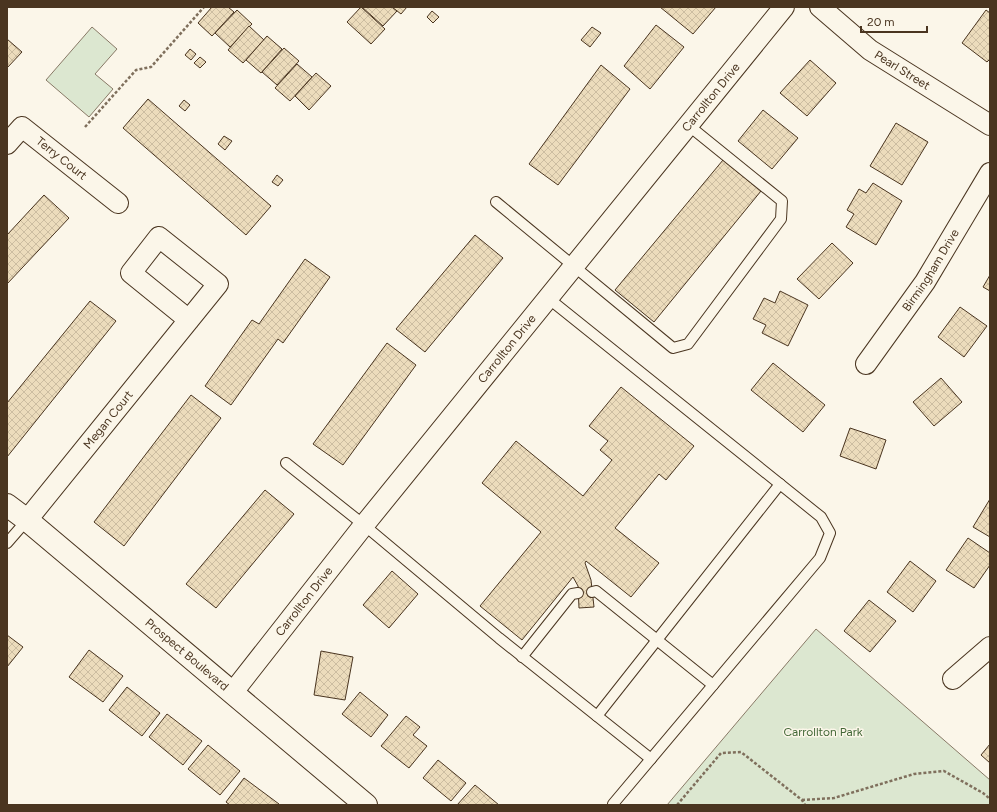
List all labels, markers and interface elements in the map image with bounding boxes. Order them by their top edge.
scale bar [861,8,927,34]
text: 20 m [867,15,895,29]
street label: Pearl Street [872,48,933,93]
street label: Carrollton Drive [679,60,743,134]
street label: Terry Court [33,134,90,183]
street label: Birmingham Drive [899,226,962,314]
street label: Carrollton Drive [475,311,539,386]
street label: Megan Court [81,388,136,452]
street label: Carrollton Drive [273,564,336,639]
street label: Prospect Boulevard [142,615,232,694]
park label: Carrollton Park [783,725,863,739]

